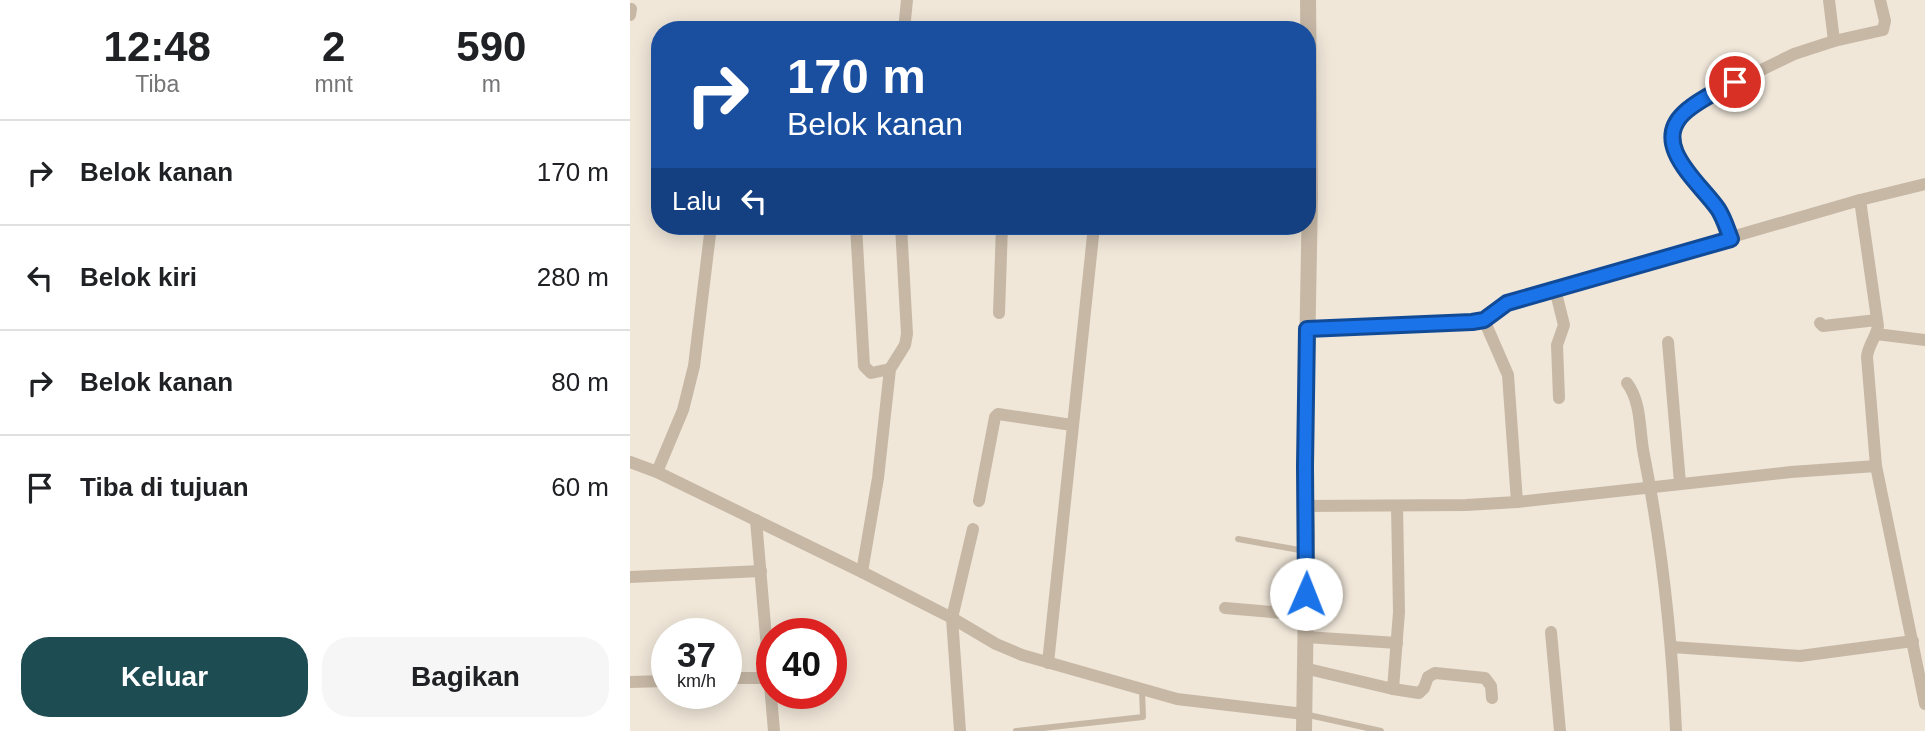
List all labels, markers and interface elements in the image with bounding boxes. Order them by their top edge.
text: 12:48 [104,23,211,70]
text: 2 [322,23,345,70]
text: 590 [456,23,526,70]
icon: right [672,49,763,140]
text: 170 m [787,49,926,103]
pin [1705,52,1765,112]
icon: arrive [1716,63,1754,101]
text: Tiba [135,71,179,97]
text: mnt [314,71,353,97]
text: m [482,71,501,97]
text: Belok kanan [787,106,963,142]
icon: right [21,154,59,192]
text: Belok kanan [80,157,233,187]
text: 170 m [537,157,609,187]
icon: left [735,182,773,220]
text: Lalu [672,186,721,216]
icon: left [21,259,59,297]
text: Belok kiri [80,262,197,292]
text: 280 m [537,262,609,292]
icon: right [21,364,59,402]
text: Belok kanan [80,367,233,397]
text: 80 m [551,367,609,397]
icon: arrive [21,469,59,507]
text: Tiba di tujuan [80,472,249,502]
text: 60 m [551,472,609,502]
position arrow [1269,557,1343,631]
speed limit sign: 40 [756,618,847,709]
text: 37 [677,635,716,674]
button: Keluar [21,637,308,717]
button: Bagikan [322,637,609,717]
text: km/h [677,671,716,691]

